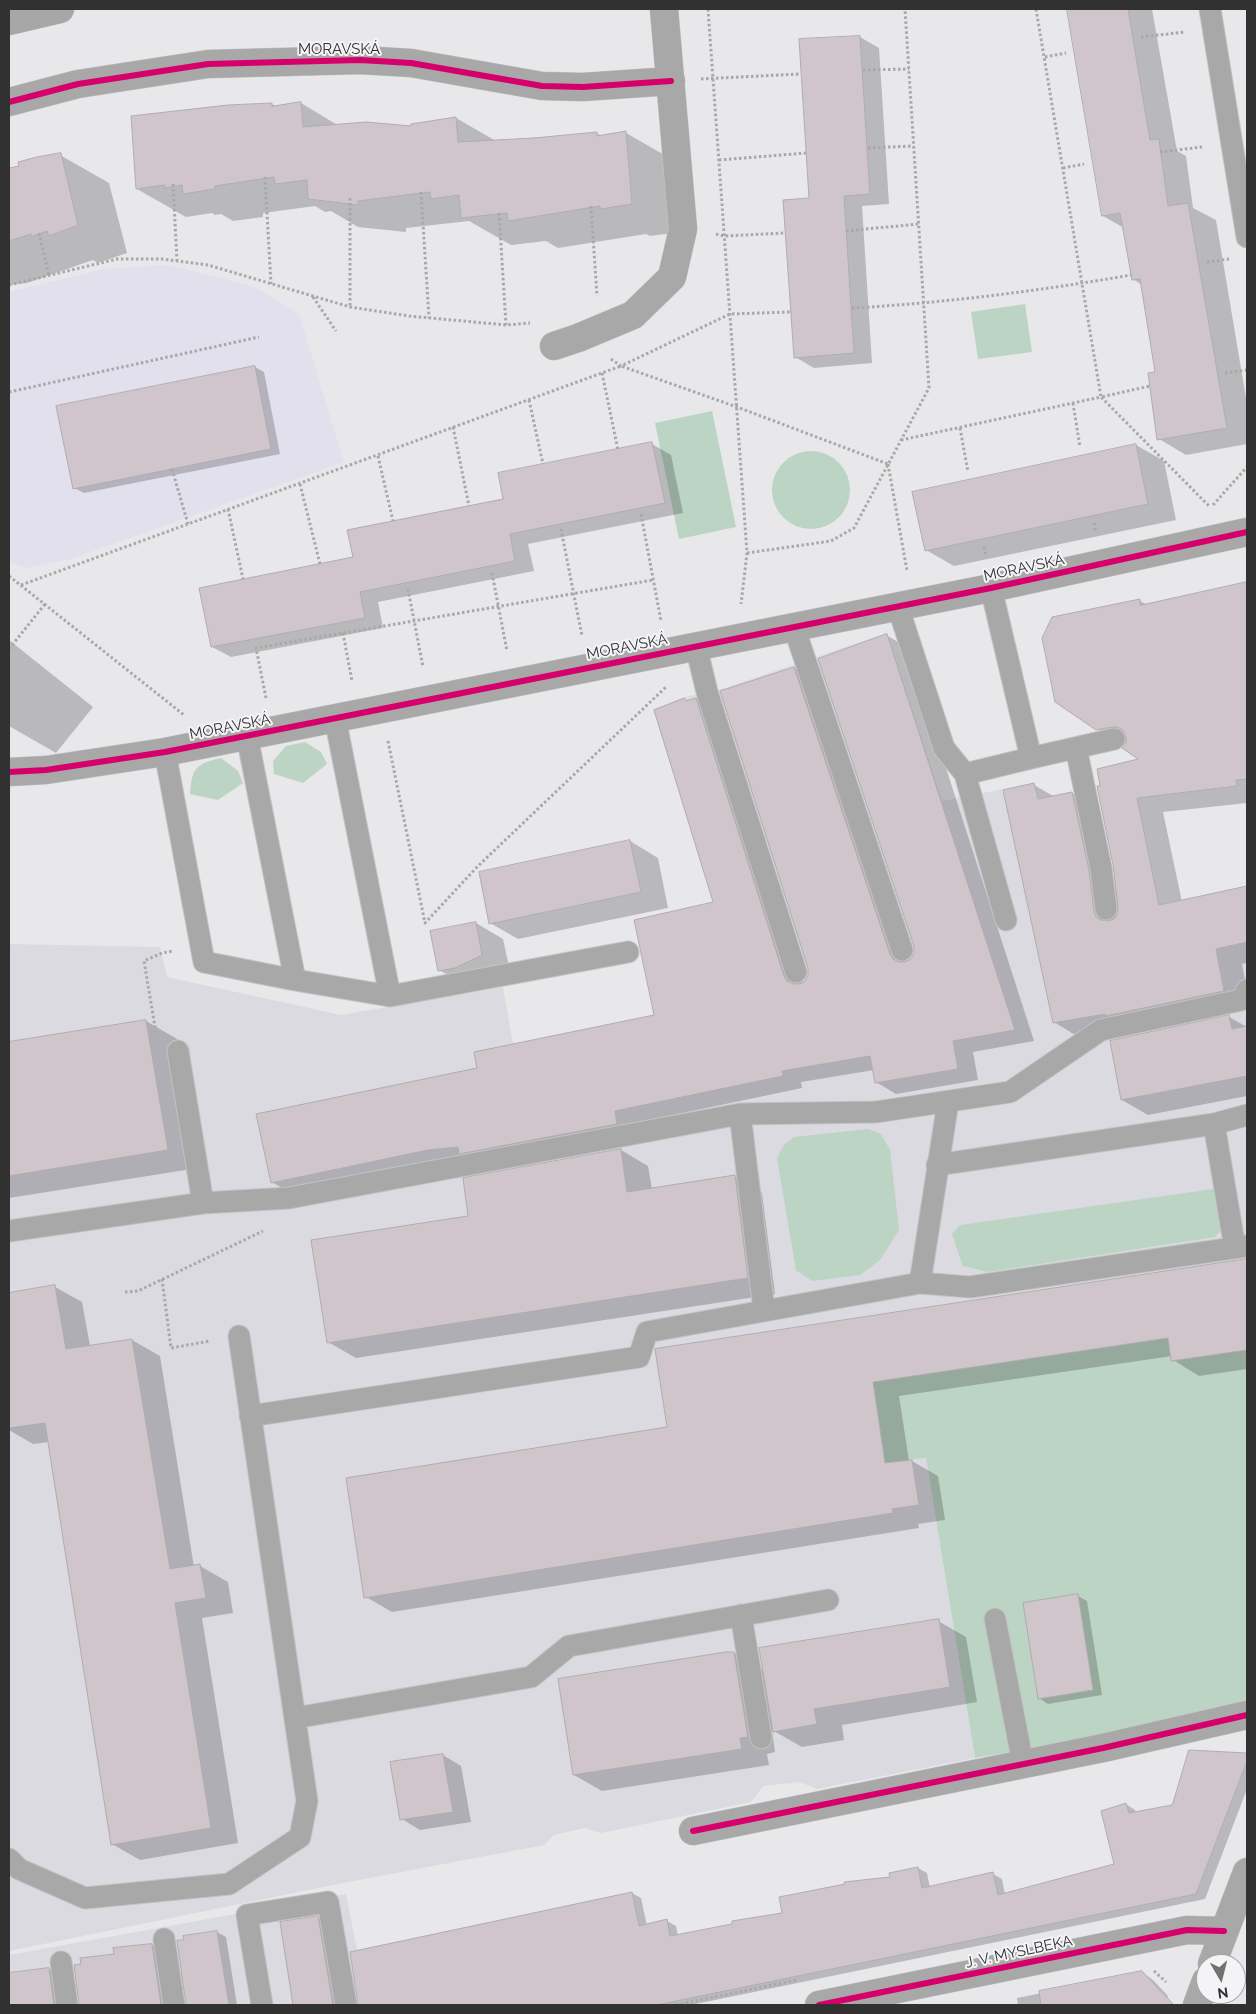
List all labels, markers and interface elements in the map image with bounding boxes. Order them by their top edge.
street label: MORAVSKÁ [298,40,380,58]
street label: MORAVSKÁ [982,551,1066,585]
street label: MORAVSKÁ [585,630,669,664]
street label: MORAVSKÁ [188,710,272,744]
street label: J. V. MYSLBEKA [964,1932,1074,1972]
north arrow [1196,1954,1246,2004]
text: N [1217,1984,1229,2002]

